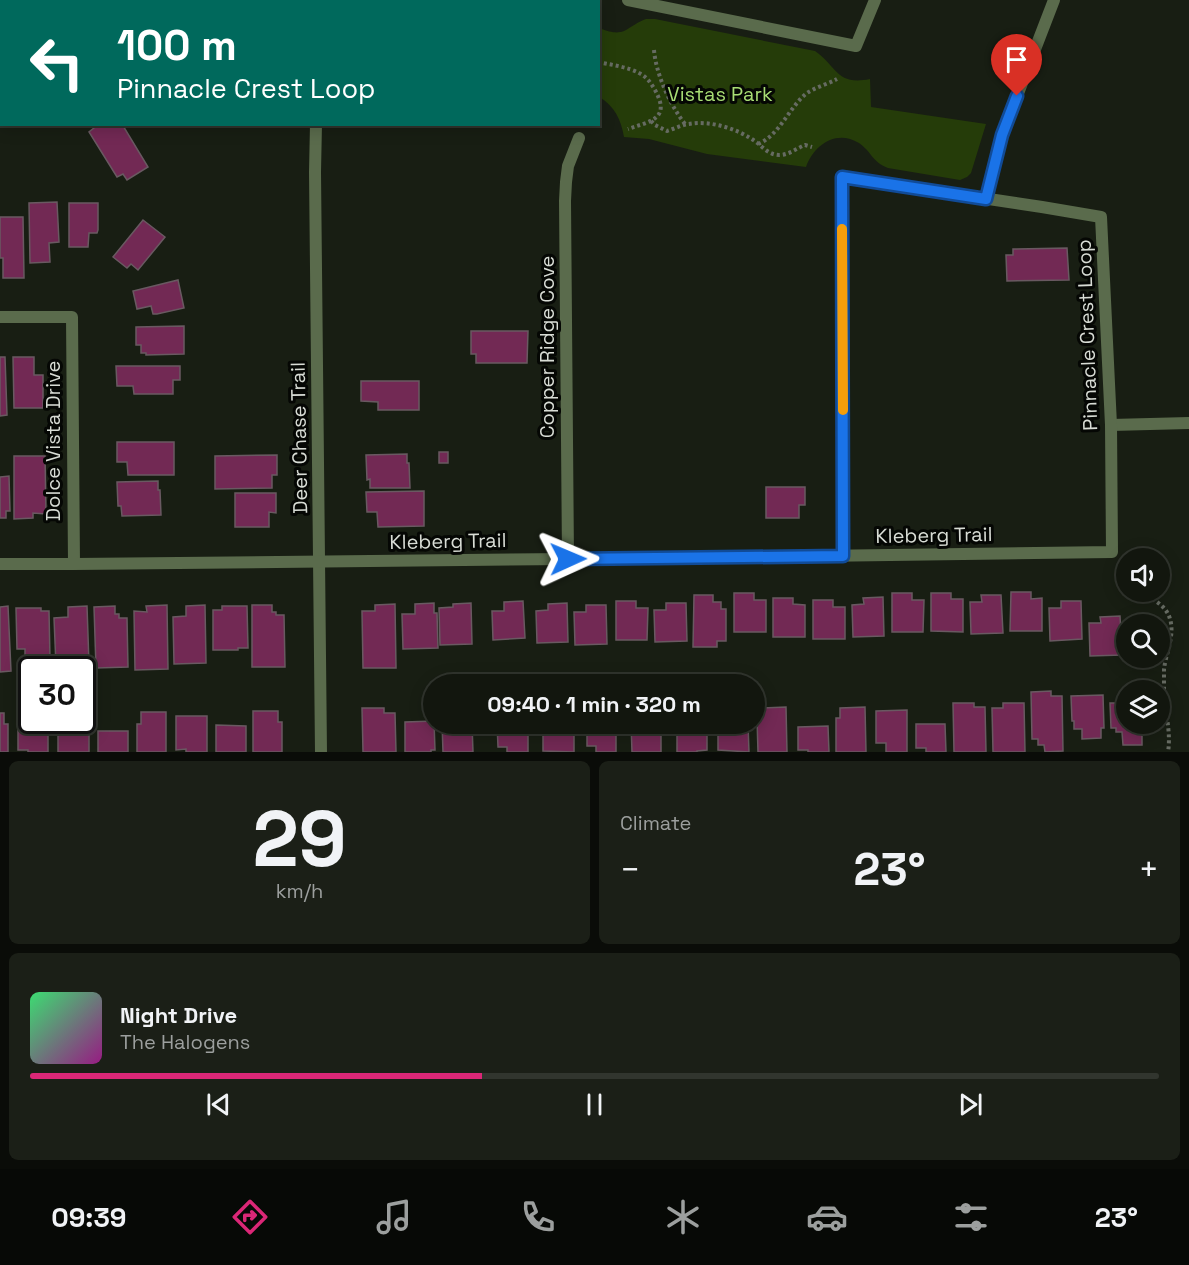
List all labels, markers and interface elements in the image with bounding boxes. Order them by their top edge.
text: 100 m [117,19,237,72]
icon: left [18,24,96,102]
pin [991,34,1042,96]
icon: arrive [1000,43,1033,76]
text: Pinnacle Crest Loop [117,71,375,106]
park label: Vistas Park [667,81,773,107]
street label: Pinnacle Crest Loop [1071,239,1103,431]
street label: Copper Ridge Cove [534,256,560,438]
street label: Dolce Vista Drive [40,361,66,521]
street label: Deer Chase Trail [285,362,313,514]
street label: Kleberg Trail [875,521,993,549]
street label: Kleberg Trail [389,527,507,555]
position arrow [536,527,600,591]
map controls [1116,548,1170,734]
button: sound [1116,548,1170,602]
button: search [1116,614,1170,668]
speed limit sign: 30 [18,656,96,734]
button: layers [1116,680,1170,734]
text: 09:40 · 1 min · 320 m [487,690,701,718]
text: 29 [252,789,347,889]
text: Climate [620,810,691,836]
text: 23° [854,841,925,898]
text: − [620,849,640,891]
text: + [1139,849,1159,891]
text: km/h [276,878,323,904]
text: Night Drive [120,1001,237,1029]
text: The Halogens [120,1029,250,1055]
icon: previous [202,1088,235,1121]
icon: pause [578,1088,611,1121]
icon: next [954,1088,987,1121]
icon: directions [229,1196,271,1238]
icon: music [373,1196,415,1238]
icon: phone [517,1196,559,1238]
icon: climate [662,1196,704,1238]
icon: car [806,1196,848,1238]
icon: filters [950,1196,992,1238]
text: 09:39 [51,1200,127,1235]
text: 23° [1095,1200,1138,1235]

